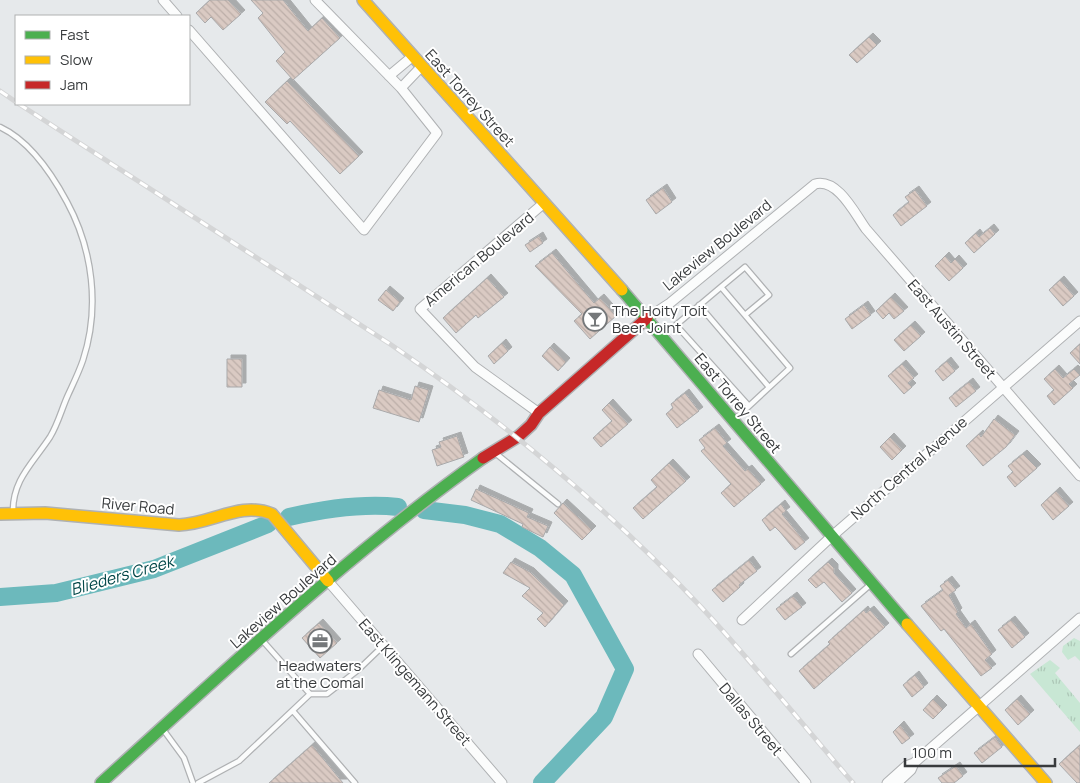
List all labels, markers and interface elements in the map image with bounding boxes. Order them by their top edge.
legend [15,15,190,105]
text: Fast [60,24,89,45]
street label: East Torrey Street [420,45,520,151]
text: Slow [60,49,93,70]
text: Jam [60,74,88,95]
street label: Lakeview Boulevard [658,195,776,295]
street label: American Boulevard [420,207,538,311]
street label: East Austin Street [903,275,1001,383]
place label: The Hoity Toit Beer Joint [612,300,707,338]
bar icon: The Hoity Toit Beer Joint [582,306,608,332]
street label: East Torrey Street [690,349,786,457]
street label: North Central Avenue [846,411,972,524]
street label: River Road [101,492,175,520]
water label: Blieders Creek [68,549,178,600]
street label: Lakeview Boulevard [225,549,341,653]
street label: East Klingemann Street [354,614,476,750]
office icon: Headwaters at the Comal [307,628,333,654]
place label: Headwaters at the Comal [276,655,364,693]
street label: Dallas Street [714,678,788,760]
scale bar [905,736,1055,768]
text: 100 m [912,742,952,763]

